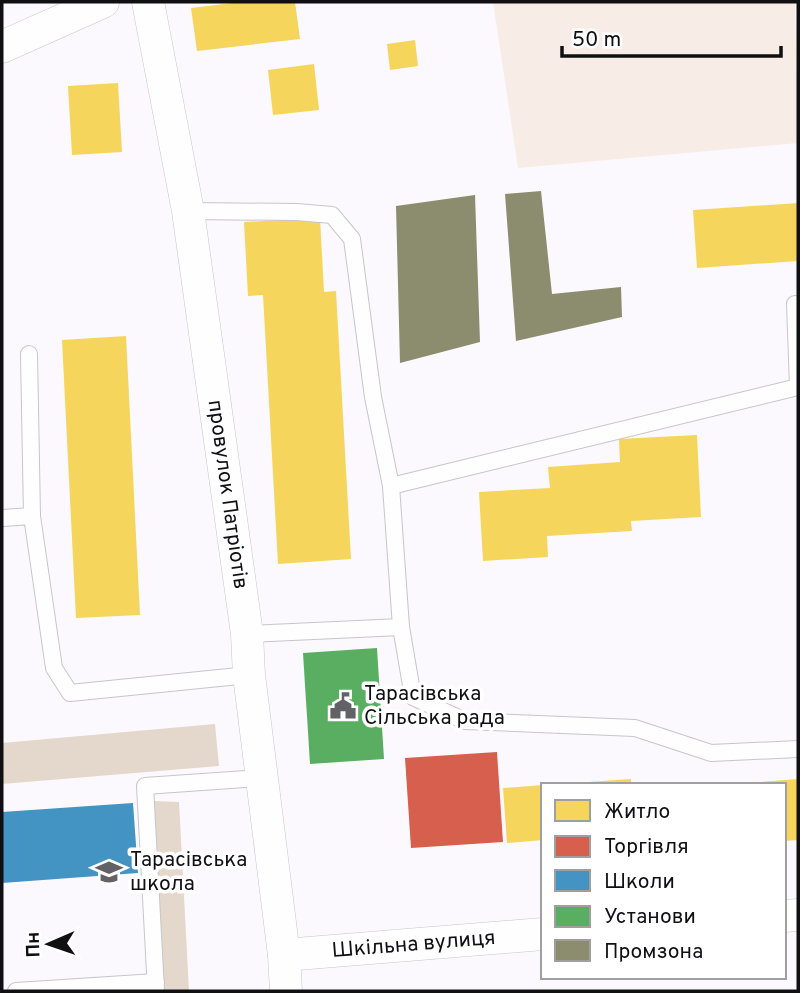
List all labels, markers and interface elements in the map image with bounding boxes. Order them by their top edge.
scale bar [562,14,781,58]
text: 50 m [572,27,621,54]
street label: провулок Патріотів [201,398,254,591]
place label: Тарасівська Сільська рада [364,681,505,732]
public building icon: Тарасівська Сільська рада [328,691,358,721]
legend [541,783,786,979]
text: Житло [604,799,670,826]
text: Торгівля [604,834,689,861]
place label: Тарасівська школа [130,847,247,898]
school or university icon: Тарасівська школа [94,857,124,887]
text: Школи [604,869,675,896]
text: Установи [604,904,696,931]
north arrow [14,909,84,979]
street label: Шкільна вулиця [331,924,497,965]
text: Пн [22,931,46,958]
text: Промзона [604,939,703,966]

